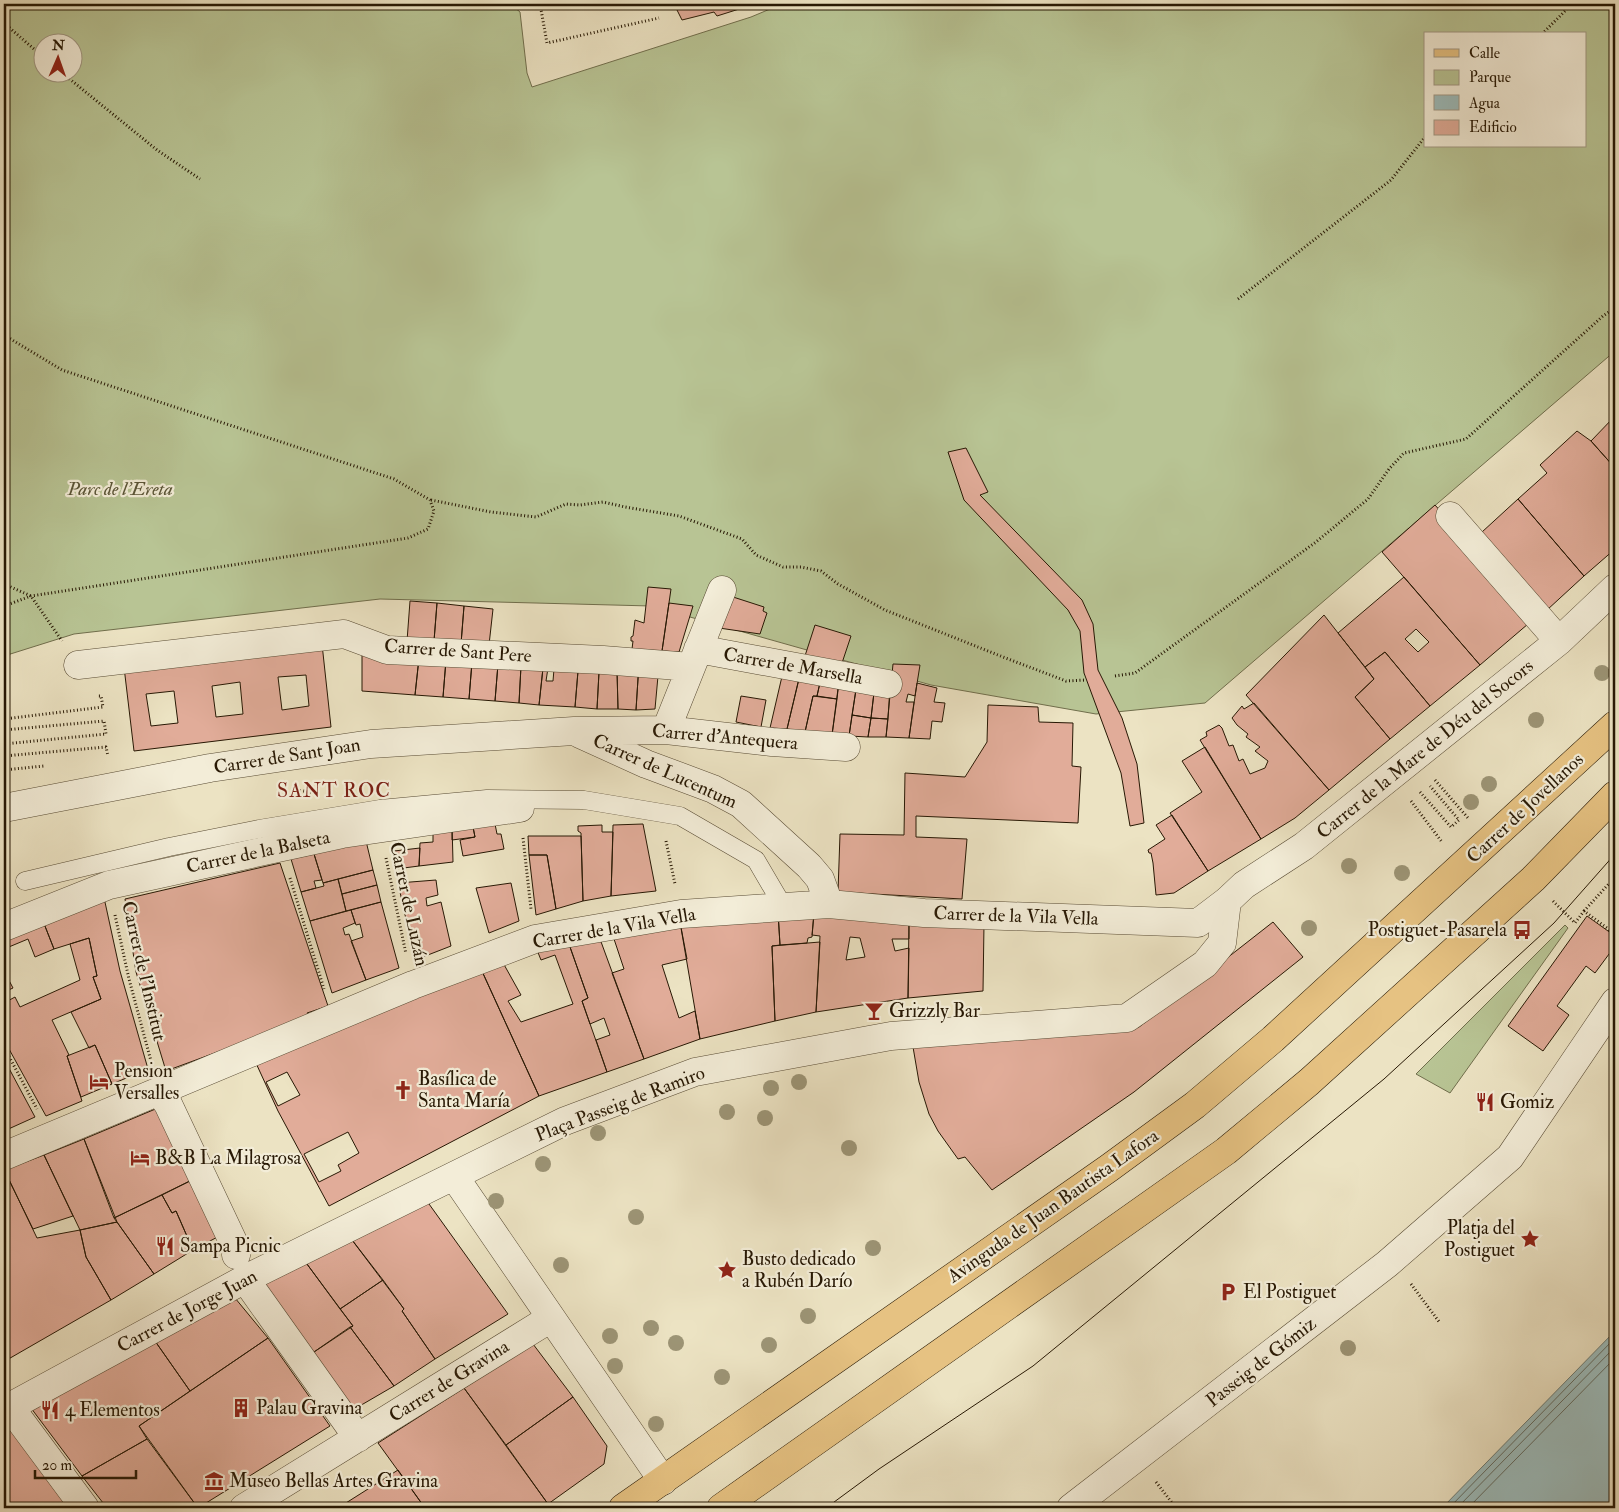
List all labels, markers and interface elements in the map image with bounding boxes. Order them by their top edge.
north arrow [32,32,82,82]
legend [1424,32,1586,148]
text: N [51,37,65,54]
text: Calle [1469,44,1500,63]
text: Parque [1469,68,1511,87]
text: Agua [1468,94,1501,113]
text: Edificio [1469,118,1517,137]
park label: Parc de l'Ereta [66,477,173,501]
street label: Carrer de Sant Pere [383,634,533,668]
street label: Carrer de Marsella [721,642,865,690]
street label: Carrer de la Mare de Déu del Socors [1312,654,1538,844]
street label: Carrer d'Antequera [651,719,799,755]
street label: Carrer de Lucentum [589,728,741,814]
street label: Carrer de Sant Joan [212,733,362,779]
street label: Carrer de Jovellanos [1461,748,1589,868]
district label: SANT ROC [277,778,391,803]
street label: Carrer de la Balseta [184,825,332,879]
street label: Carrer de Luzán [384,840,434,969]
street label: Carrer de l'Institut [116,899,172,1043]
street label: Carrer de la Vila Vella [933,901,1099,931]
street label: Carrer de la Vila Vella [531,902,698,954]
place label: Postiguet-Pasarela [1368,918,1507,942]
bus stop icon: Postiguet-Pasarela [1511,919,1533,941]
place label: Grizzly Bar [889,999,980,1023]
bar icon: Grizzly Bar [863,1000,885,1022]
place label: Pension Versalles [114,1059,179,1105]
street label: Plaça Passeig de Ramiro [532,1061,708,1147]
place label: Basílica de Santa María [418,1067,510,1113]
hotel icon: Pension Versalles [88,1071,110,1093]
church icon: Basílica de Santa María [392,1079,414,1101]
place label: Gomiz [1500,1090,1554,1114]
restaurant icon: Gomiz [1474,1091,1496,1113]
street label: Avinguda de Juan Bautista Lafora [942,1124,1163,1289]
place label: B&B La Milagrosa [155,1146,302,1170]
hotel icon: B&B La Milagrosa [129,1147,151,1169]
place label: Platja del Postiguet [1444,1216,1515,1262]
place icon: Platja del Postiguet [1519,1228,1541,1250]
place label: Sampa Picnic [180,1234,281,1259]
restaurant icon: Sampa Picnic [154,1235,176,1257]
place label: Busto dedicado a Rubén Darío [742,1247,856,1293]
place icon: Busto dedicado a Rubén Darío [716,1259,738,1281]
street label: Carrer de Jorge Juan [113,1264,261,1358]
place label: El Postiguet [1243,1280,1336,1304]
parking icon: El Postiguet [1217,1281,1239,1303]
street label: Passeig de Gómiz [1201,1312,1321,1412]
street label: Carrer de Gravina [384,1334,514,1428]
place label: Palau Gravina [256,1396,363,1420]
building icon: Palau Gravina [230,1397,252,1419]
place label: 4 Elementos [65,1398,160,1422]
restaurant icon: 4 Elementos [39,1399,61,1421]
scale bar [35,1447,136,1479]
text: 20 m [42,1456,72,1475]
place label: Museo Bellas Artes Gravina [229,1469,438,1493]
museum icon: Museo Bellas Artes Gravina [203,1470,225,1492]

